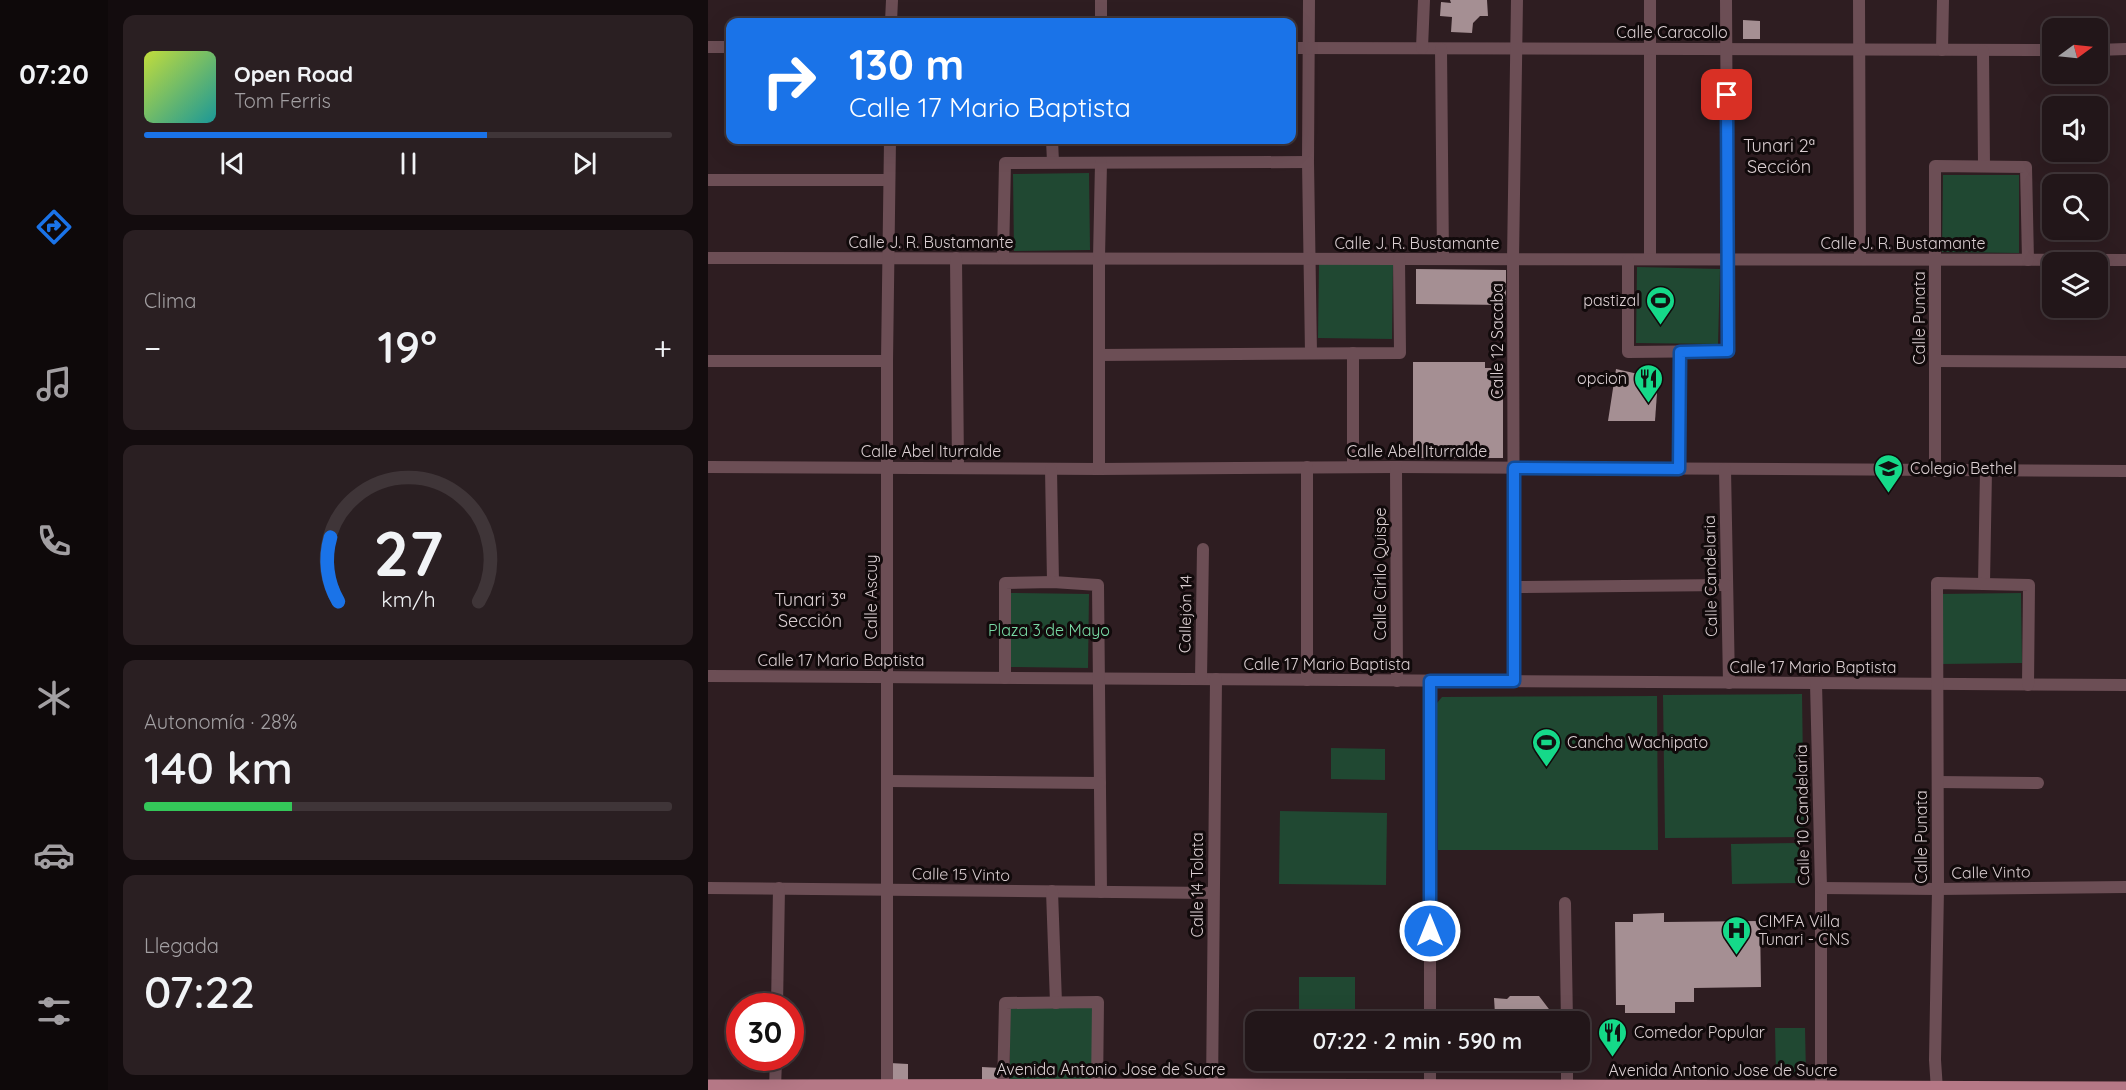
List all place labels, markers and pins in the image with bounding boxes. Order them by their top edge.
pin [1701,69,1752,120]
sports icon: pastizal [1645,284,1677,326]
place label: pastizal [1583,290,1640,310]
restaurant icon: opcion [1632,362,1664,404]
place label: opcion [1577,368,1627,388]
school or university icon: Colegio Bethel [1873,452,1905,494]
place label: Colegio Bethel [1910,458,2017,478]
sports icon: Cancha Wachipato [1530,726,1562,768]
place label: Cancha Wachipato [1567,732,1708,752]
place label: CIMFA Villa Tunari - CNS [1758,911,1849,949]
hospital icon: CIMFA Villa Tunari - CNS [1721,914,1753,956]
restaurant icon: Comedor Popular [1597,1016,1629,1058]
place label: Comedor Popular [1634,1022,1765,1042]

